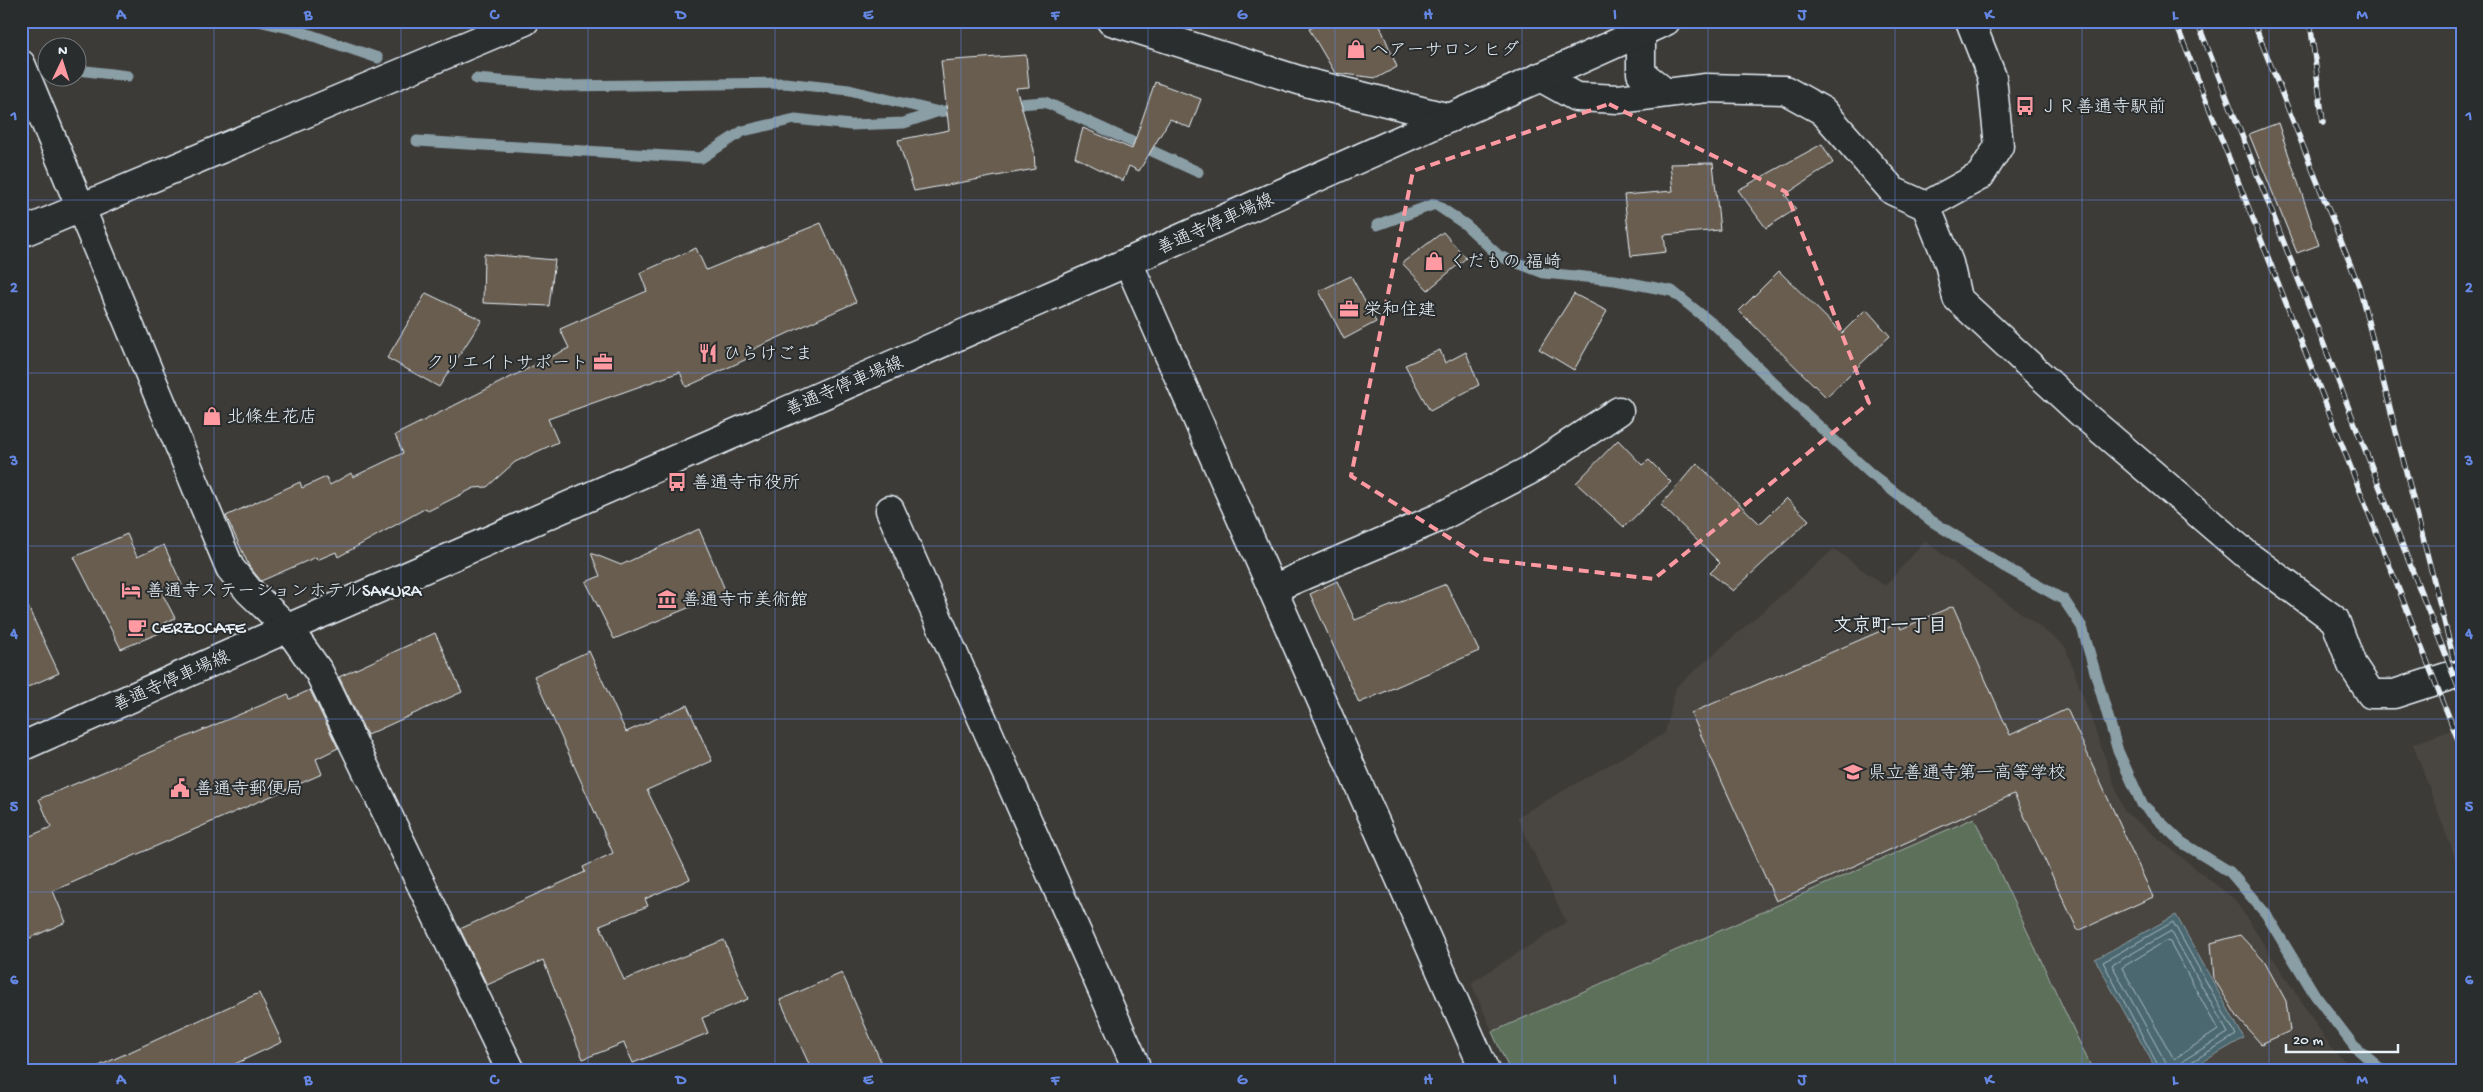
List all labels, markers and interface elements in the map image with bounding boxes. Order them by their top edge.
text: A [115,7,127,26]
text: B [303,7,313,26]
text: C [489,7,500,26]
text: D [674,7,687,26]
text: E [863,7,874,26]
text: F [1050,7,1061,26]
text: G [1237,7,1248,26]
text: H [1423,7,1433,26]
text: I [1613,7,1617,26]
text: J [1797,7,1808,26]
text: K [1984,7,1996,26]
text: L [2172,7,2179,26]
text: M [2356,7,2368,26]
north arrow [38,38,88,88]
shop icon: ヘアーサロン ヒダ [1345,38,1367,60]
place label: ヘアーサロン ヒダ [1371,40,1519,62]
text: N [58,43,68,60]
bus stop icon: ＪＲ善通寺駅前 [2014,95,2036,117]
place label: ＪＲ善通寺駅前 [2040,97,2166,119]
text: 1 [10,108,17,127]
text: 1 [2465,108,2472,127]
street label: 善通寺停車場線 [1154,189,1278,261]
shop icon: くだもの 福崎 [1423,250,1445,272]
place label: くだもの 福崎 [1449,252,1561,274]
text: 2 [10,280,18,299]
text: 2 [2465,280,2473,299]
office icon: 栄和住建 [1338,298,1360,320]
place label: 栄和住建 [1364,300,1436,322]
restaurant icon: ひらけごま [697,342,719,364]
place label: ひらけごま [723,345,813,366]
office icon: クリエイトサポート [592,351,614,373]
street label: 善通寺停車場線 [782,352,907,422]
place label: クリエイトサポート [426,354,588,375]
shop icon: 北條生花店 [201,405,223,427]
place label: 北條生花店 [227,407,317,429]
text: 3 [9,453,18,472]
text: 3 [2464,453,2473,472]
bus stop icon: 善通寺市役所 [666,471,688,493]
place label: 善通寺市役所 [692,473,800,495]
hotel icon: 善通寺ステーションホテルSAKURA [120,579,142,601]
place label: 善通寺ステーションホテルSAKURA [146,581,423,603]
museum icon: 善通寺市美術館 [656,588,678,610]
place label: 善通寺市美術館 [682,590,808,612]
district label: 文京町一丁目 [1833,615,1947,639]
cafe icon: CERZOCAFE [126,616,148,638]
place label: CERZOCAFE [152,619,246,640]
text: 4 [9,626,18,645]
text: 4 [2464,626,2473,645]
street label: 善通寺停車場線 [110,646,234,718]
school or university icon: 県立善通寺第一高等学校 [1842,761,1864,783]
place label: 県立善通寺第一高等学校 [1868,763,2066,785]
public building icon: 善通寺郵便局 [169,777,191,799]
place label: 善通寺郵便局 [195,779,303,801]
text: 5 [10,799,19,818]
text: 5 [2465,799,2474,818]
text: 6 [10,972,19,991]
text: 6 [2465,972,2474,991]
scale bar [2286,1022,2398,1054]
text: 20 m [2293,1032,2323,1050]
text: A [115,1072,127,1091]
text: B [303,1072,313,1091]
text: C [489,1072,500,1091]
text: D [674,1072,687,1091]
text: E [863,1072,874,1091]
text: F [1050,1072,1061,1091]
text: G [1237,1072,1248,1091]
text: H [1423,1072,1433,1091]
text: I [1613,1072,1617,1091]
text: J [1797,1072,1808,1091]
text: K [1984,1072,1996,1091]
text: L [2172,1072,2179,1091]
text: M [2356,1072,2368,1091]

